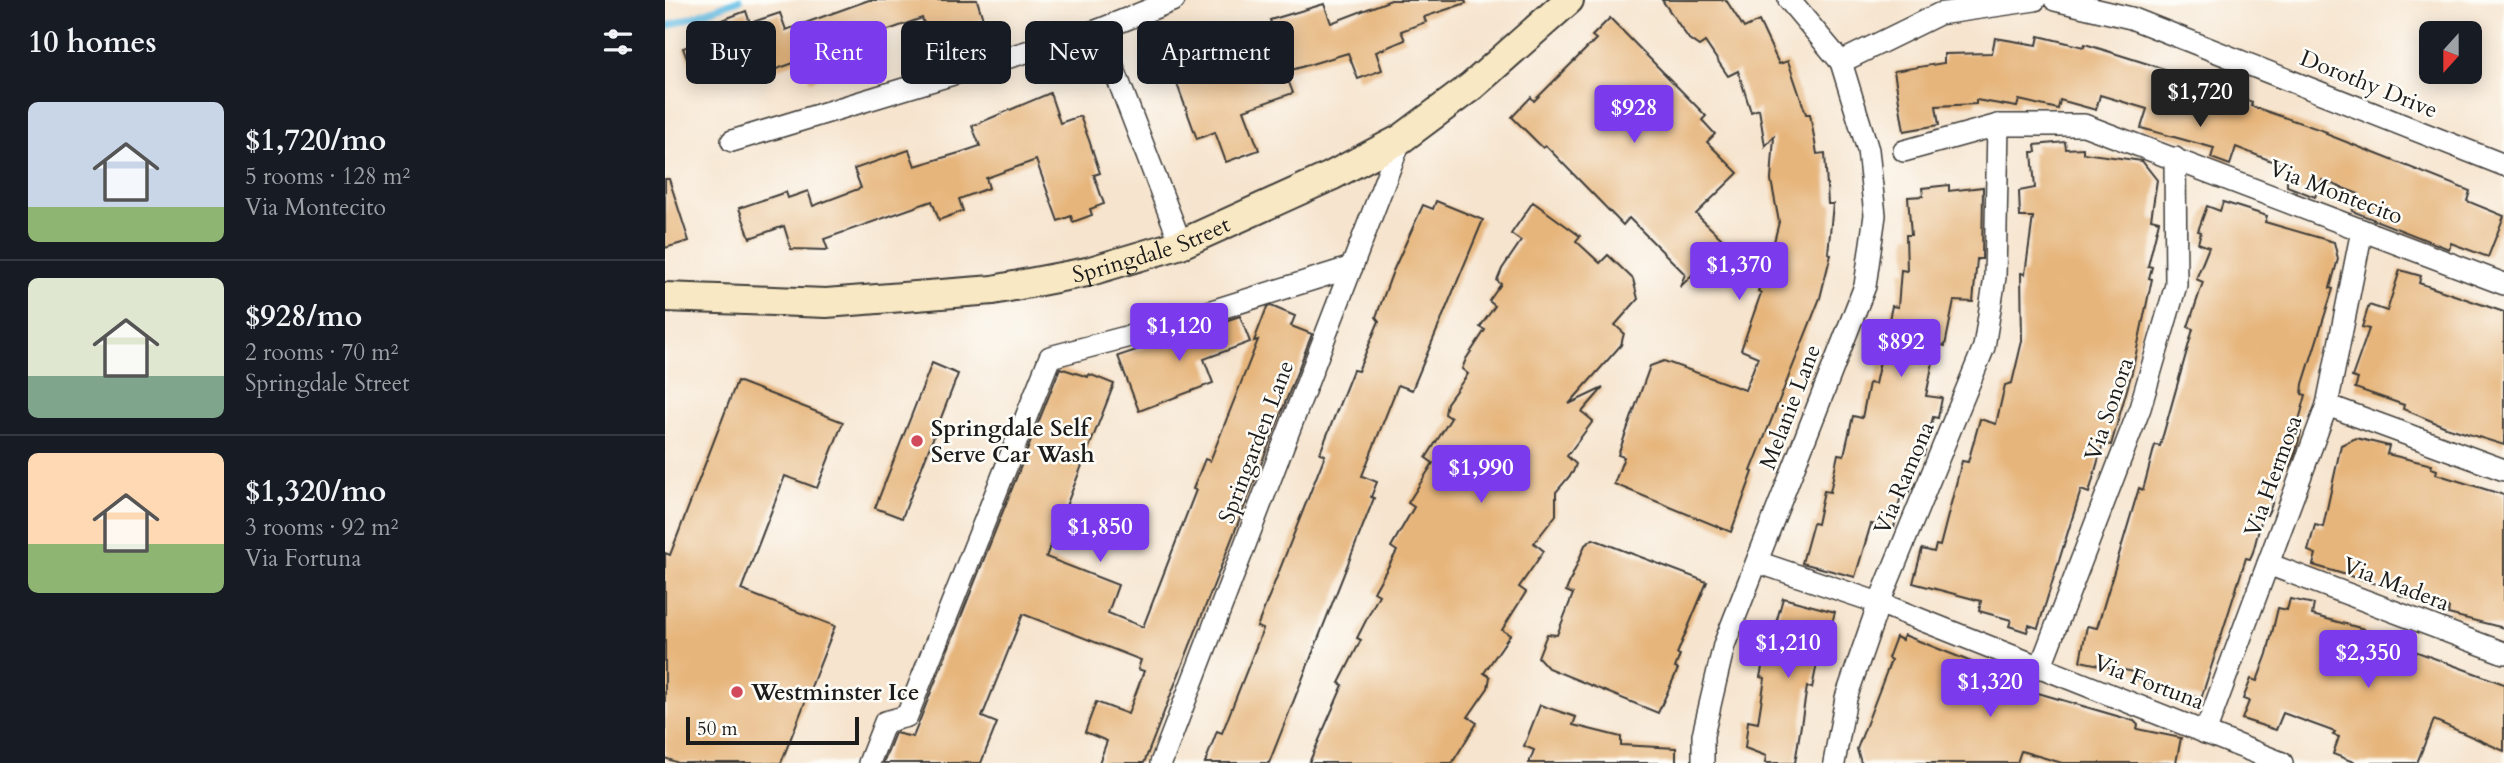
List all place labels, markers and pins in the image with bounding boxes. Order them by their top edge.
pin: $1,720 [2143,69,2257,129]
pin: $928 [1593,86,1675,145]
pin: $1,370 [1682,243,1796,302]
pin: $1,120 [1122,304,1236,363]
pin: $892 [1860,320,1942,379]
place label: Springdale Self Serve Car Wash [931,413,1095,470]
marker: Springdale Self Serve Car Wash [909,433,925,449]
pin: $1,990 [1424,446,1538,505]
pin: $1,850 [1043,504,1157,564]
pin: $1,210 [1731,620,1845,680]
pin: $2,350 [2311,630,2425,690]
pin: $1,320 [1933,660,2047,719]
place label: Westminster Ice [750,677,919,708]
marker: Westminster Ice [729,684,745,700]

